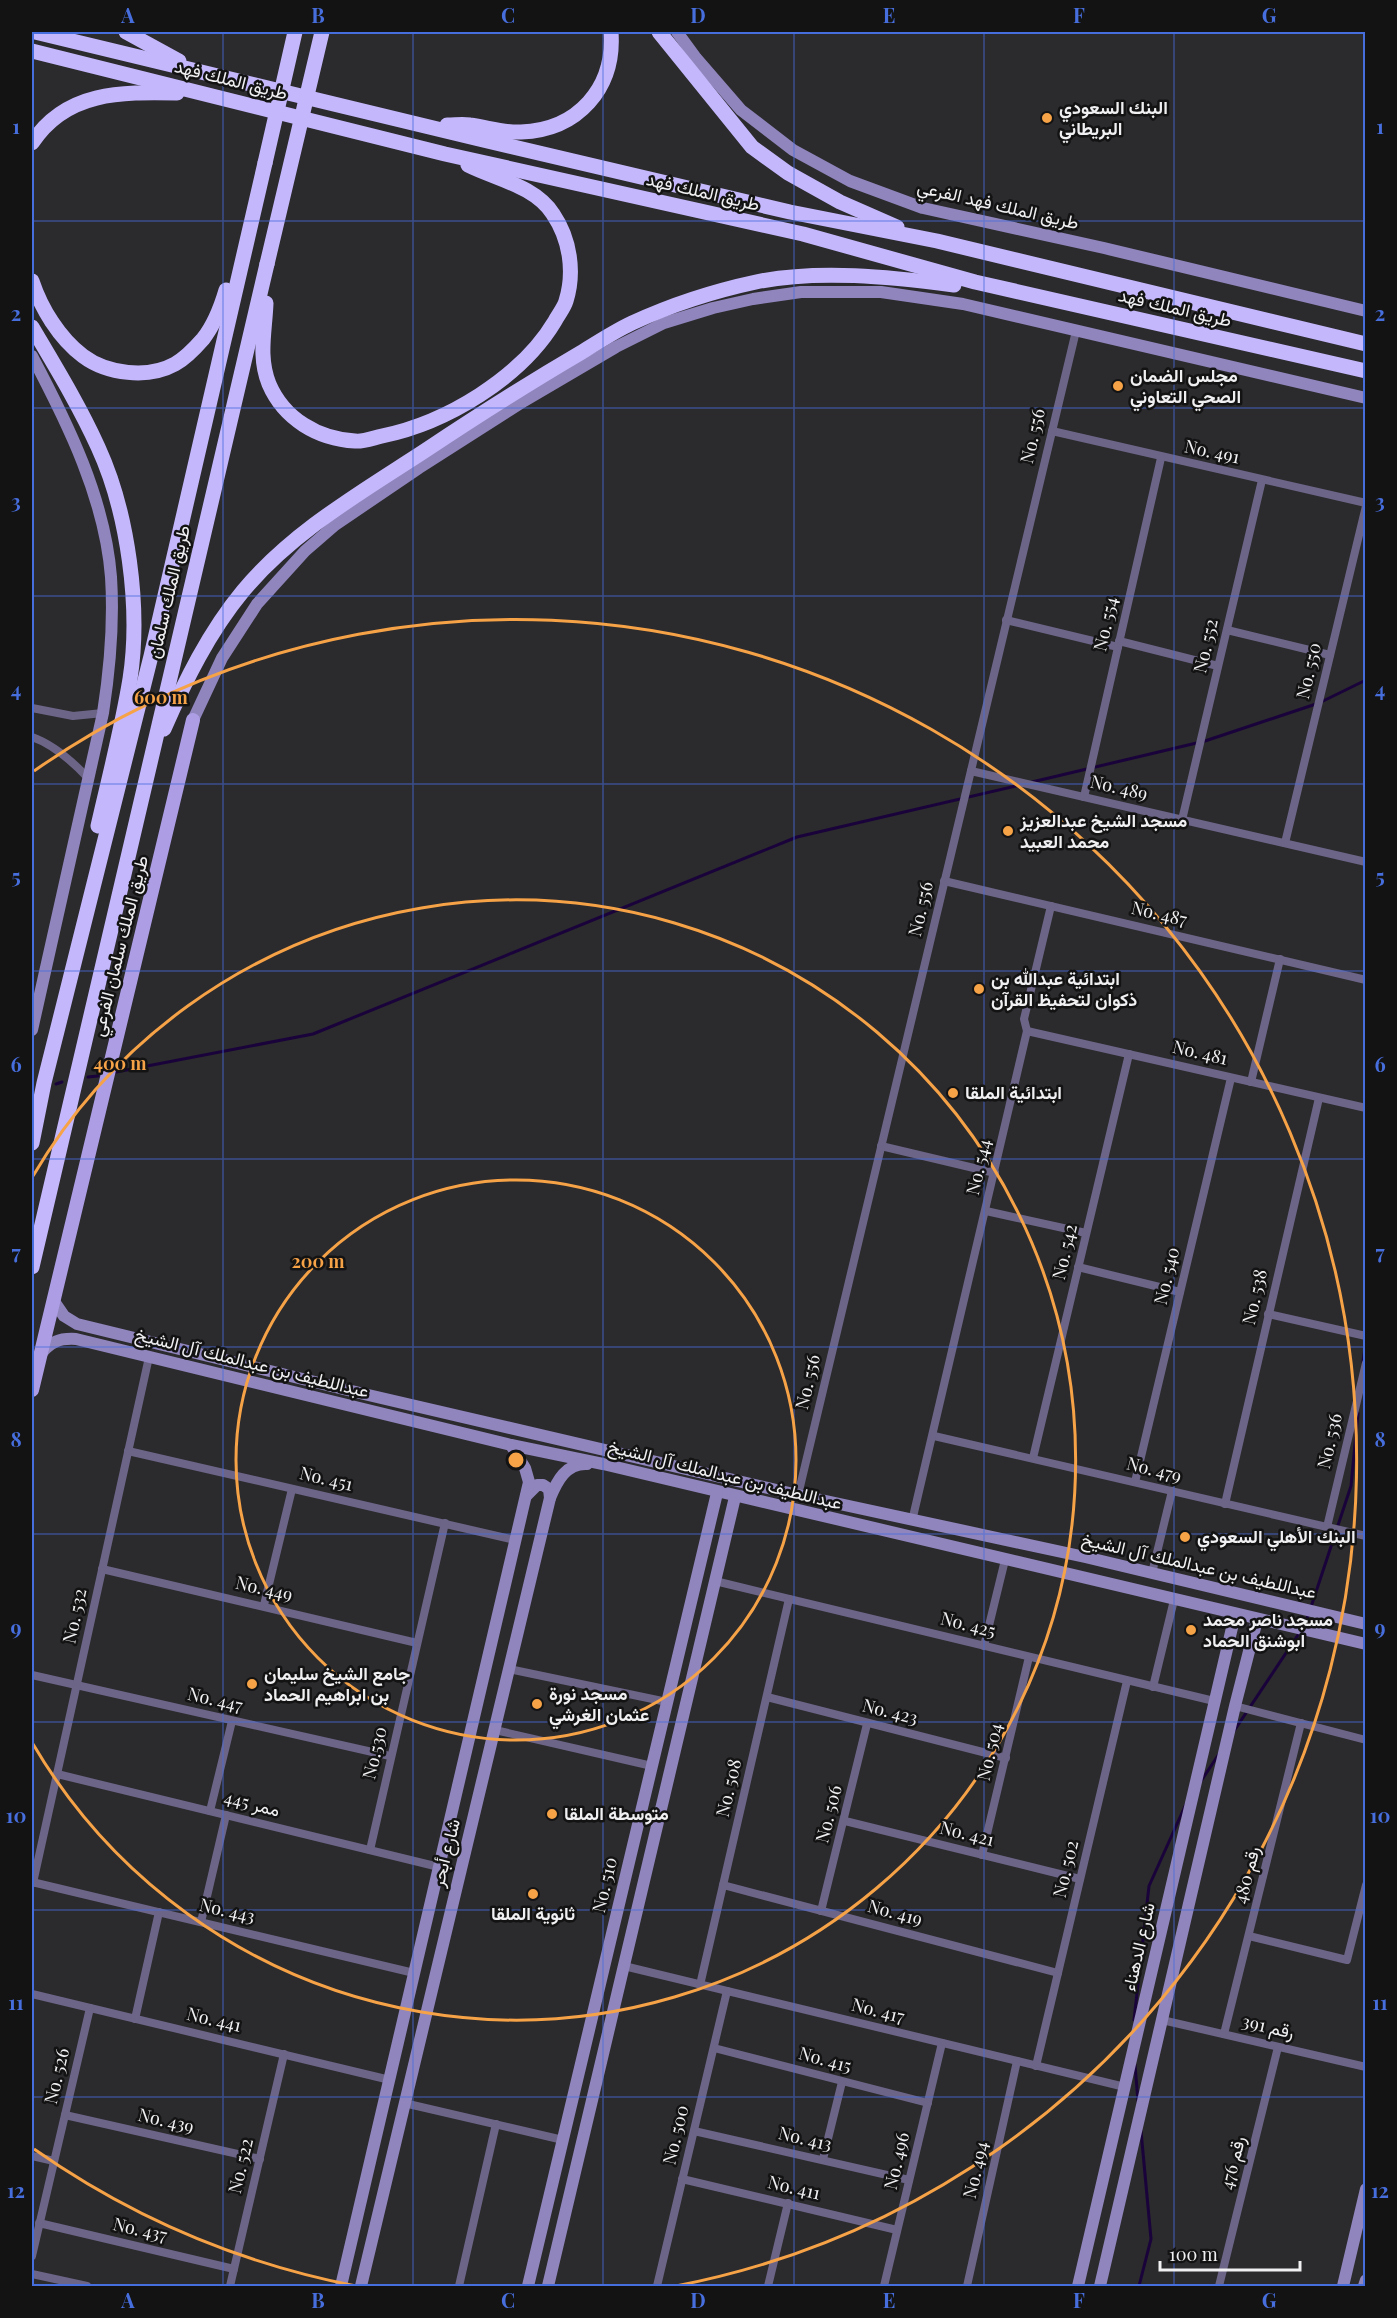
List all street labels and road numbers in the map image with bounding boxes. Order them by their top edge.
street label: طريق الملك فهد [172,53,290,105]
street label: طريق الملك فهد [644,166,762,216]
street label: طريق الملك فهد الفرعي [914,174,1081,238]
street label: طريق الملك فهد [1116,282,1234,332]
street label: No. 556 [1014,406,1050,466]
street label: No. 491 [1183,434,1242,469]
street label: طريق الملك سلمان [141,523,195,661]
street label: No. 554 [1087,594,1123,653]
street label: No. 552 [1187,616,1223,675]
street label: No. 550 [1290,640,1326,701]
street label: No. 489 [1088,769,1150,805]
street label: طريق الملك سلمان الفرعي [85,853,157,1040]
street label: No. 556 [902,879,938,939]
street label: No. 487 [1129,895,1190,931]
street label: No. 481 [1170,1034,1230,1070]
street label: No. 544 [960,1136,996,1197]
street label: No. 542 [1046,1222,1082,1282]
street label: No. 540 [1148,1245,1184,1307]
street label: No. 538 [1236,1267,1272,1327]
street label: عبداللطيف بن عبدالملك آل الشيخ [133,1321,372,1404]
street label: No. 556 [789,1352,825,1412]
street label: No. 536 [1311,1411,1347,1471]
street label: عبداللطيف بن عبدالملك آل الشيخ [606,1433,845,1516]
street label: No. 479 [1124,1451,1184,1487]
street label: No. 451 [297,1460,356,1496]
street label: عبداللطيف بن عبدالملك آل الشيخ [1079,1526,1319,1605]
street label: No. 449 [233,1570,295,1606]
street label: No. 532 [57,1586,92,1645]
street label: No. 425 [938,1606,998,1642]
street label: No. 447 [185,1681,246,1717]
street label: No. 423 [860,1693,921,1730]
street label: No. 504 [971,1721,1007,1783]
street label: No.530 [356,1724,392,1781]
street label: No. 508 [710,1756,746,1819]
street label: No. 506 [809,1782,847,1845]
street label: ممر 445 [222,1785,283,1822]
street label: No. 421 [938,1815,997,1851]
street label: شارع أبحر [425,1816,466,1891]
street label: No. 502 [1047,1838,1083,1900]
street label: رقم 480 [1227,1844,1266,1906]
street label: No. 510 [586,1855,622,1915]
street label: No. 443 [197,1892,257,1928]
street label: No. 419 [865,1893,925,1931]
street label: شارع الدهناء [1116,1900,1161,1994]
street label: No. 417 [849,1992,908,2028]
street label: No. 441 [185,2001,244,2037]
street label: رقم 391 [1239,2008,1297,2045]
street label: No. 415 [796,2040,854,2078]
street label: No. 526 [38,2045,74,2106]
street label: No. 439 [136,2102,197,2138]
street label: No. 500 [657,2103,694,2167]
street label: No. 413 [776,2120,834,2156]
street label: No. 496 [878,2130,914,2192]
street label: رقم 476 [1214,2133,1251,2192]
street label: No. 522 [222,2136,258,2196]
street label: No. 494 [957,2139,993,2201]
street label: No. 411 [766,2169,823,2205]
street label: No. 437 [111,2211,170,2247]

